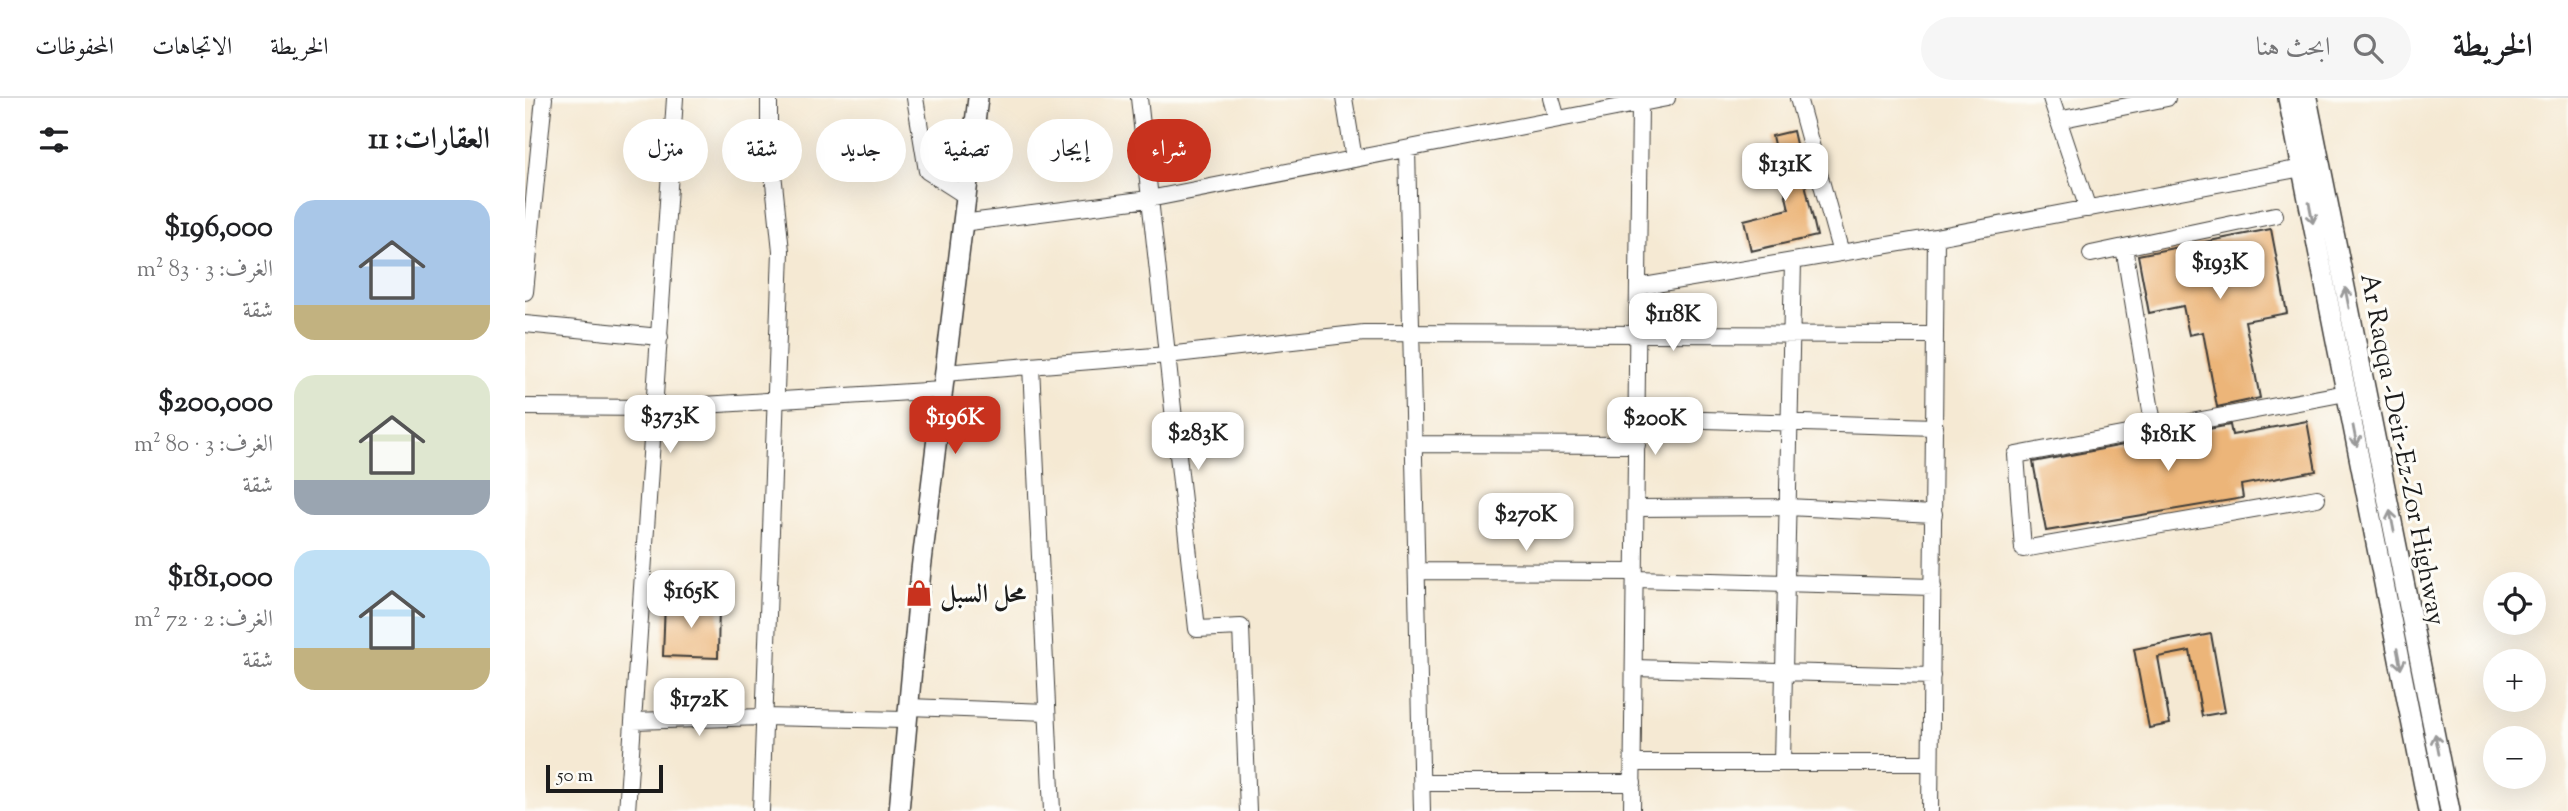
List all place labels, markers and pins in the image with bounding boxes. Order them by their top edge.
pin: $131K [1736,144,1834,203]
pin: $193K [2171,242,2269,301]
pin: $118K [1624,294,1722,353]
pin: $373K [621,396,719,455]
pin: $196K [906,396,1004,456]
pin: $200K [1606,398,1704,457]
pin: $283K [1149,412,1247,472]
pin: $181K [2119,414,2217,473]
pin: $270K [1477,494,1575,553]
pin: $165K [642,570,740,630]
place label: محل السبل [940,577,1027,614]
shop icon: محل السبل [904,578,934,608]
pin: $172K [650,678,748,738]

